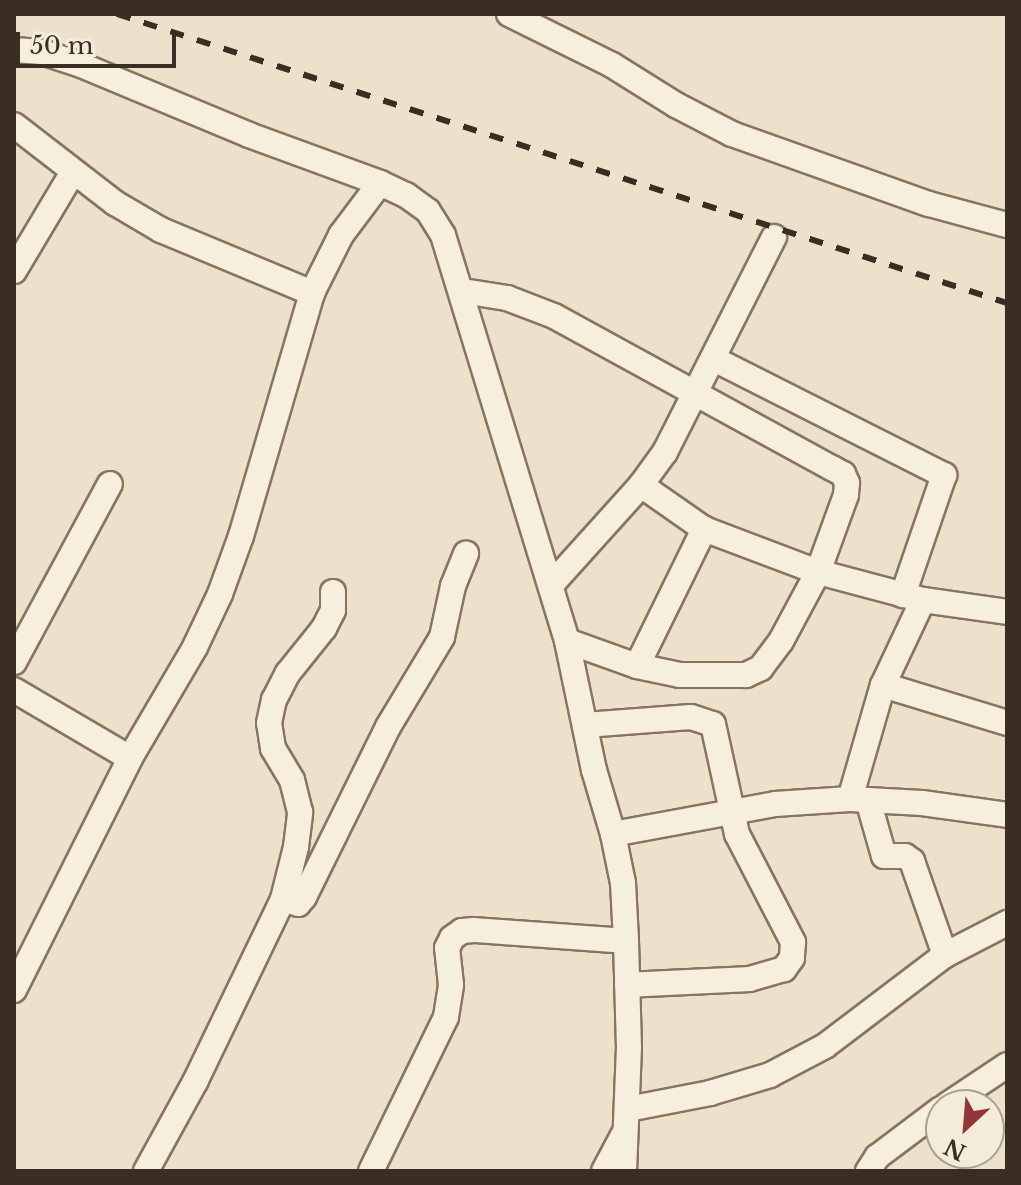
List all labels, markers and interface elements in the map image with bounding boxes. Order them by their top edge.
scale bar [20,16,180,66]
text: 50 m [30,31,93,60]
north arrow [925,1089,1005,1169]
text: N [940,1133,970,1166]

